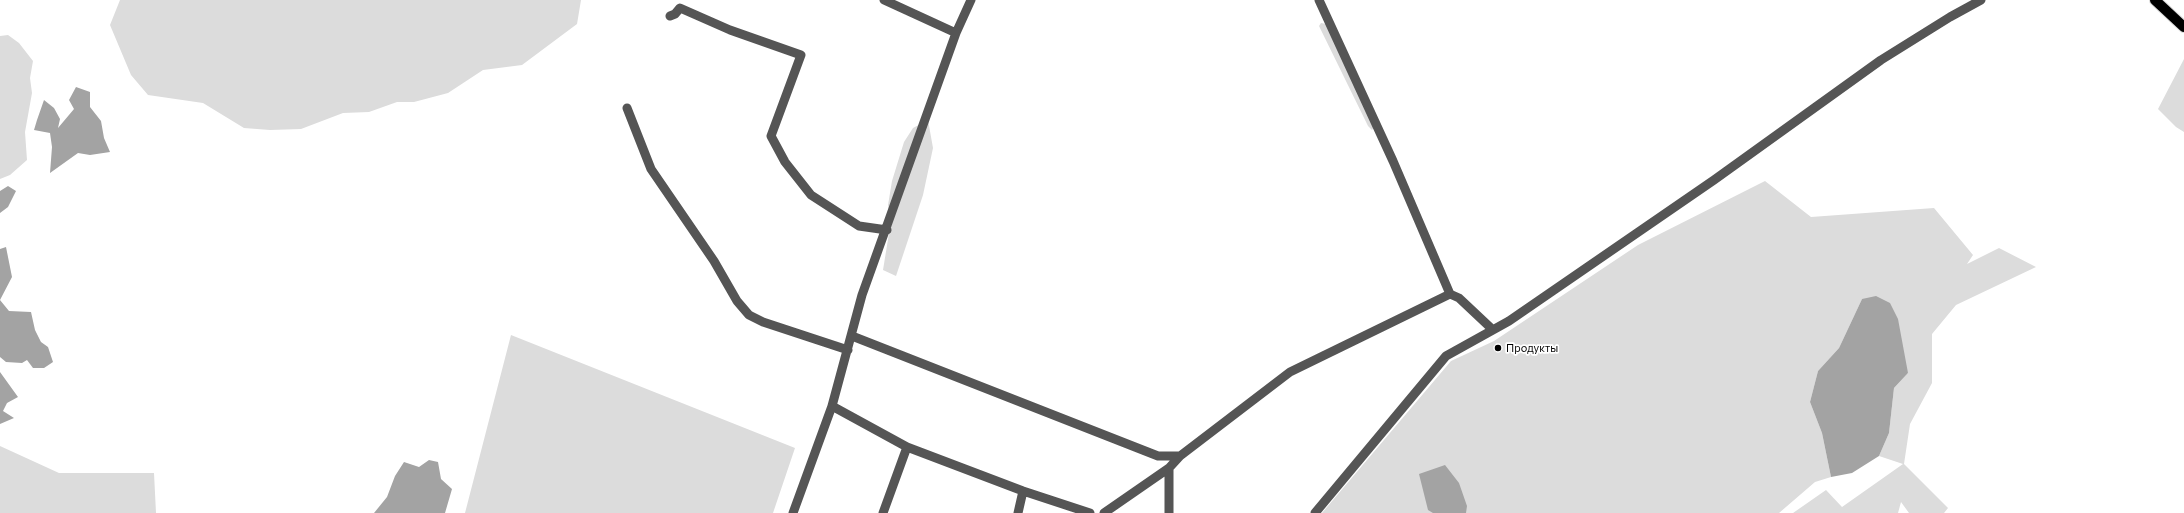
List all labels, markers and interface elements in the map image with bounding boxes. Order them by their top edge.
place label: Продукты [1506,341,1558,355]
marker: Продукты [1493,343,1503,353]

